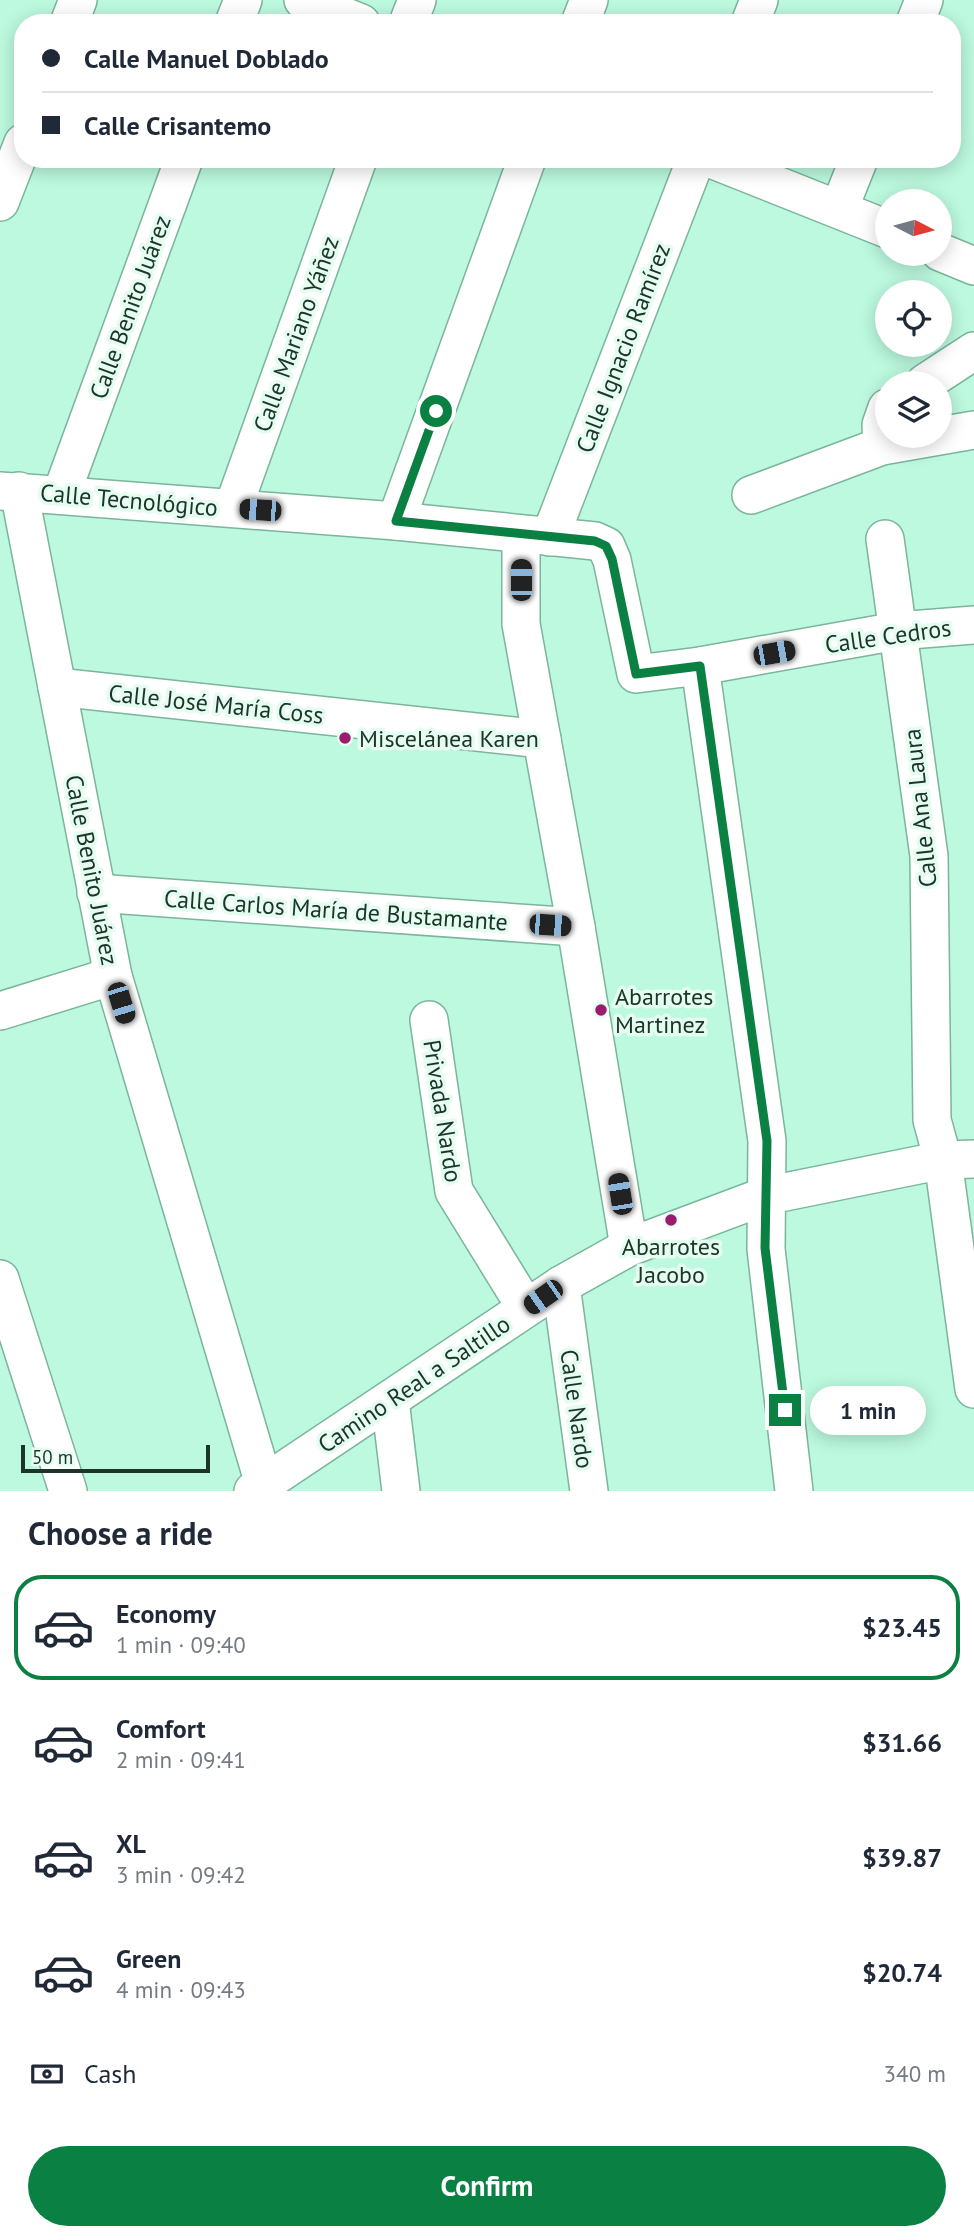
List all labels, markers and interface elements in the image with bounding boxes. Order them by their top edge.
text: Calle Manuel Doblado [84,42,329,75]
text: Calle Crisantemo [84,109,271,142]
north arrow [875,189,952,266]
map controls [875,189,952,448]
street label: Calle Benito Juárez [82,211,178,403]
street label: Calle Mariano Yáñez [246,232,346,436]
street label: Calle Ignacio Ramírez [569,239,677,457]
button: locate [875,280,952,357]
button: layers [875,371,952,448]
route start [420,395,452,427]
street label: Calle Tecnológico [39,477,219,523]
car [239,498,282,522]
car [511,559,532,601]
street label: Calle Cedros [823,612,953,660]
car [752,639,797,667]
street label: Calle José María Coss [107,677,325,731]
place label: Miscelánea Karen [359,723,539,754]
street label: Calle Ana Laura [896,727,944,889]
marker: Miscelánea Karen [337,730,353,746]
street label: Calle Benito Juárez [58,772,126,968]
street label: Calle Carlos María de Bustamante [163,883,509,937]
car [529,913,572,937]
car [105,980,138,1026]
place label: Abarrotes Martinez [615,981,713,1040]
marker: Abarrotes Martinez [593,1002,609,1018]
street label: Privada Nardo [416,1038,470,1184]
car [607,1172,634,1216]
marker: Abarrotes Jacobo [663,1212,679,1228]
place label: Abarrotes Jacobo [622,1231,720,1290]
car [520,1276,567,1318]
street label: Camino Real a Saltillo [312,1308,516,1460]
street label: Calle Nardo [553,1348,601,1470]
callout: 1 min [810,1386,925,1434]
route end [769,1394,801,1426]
text: 1 min [840,1396,896,1425]
scale bar [21,1442,210,1474]
text: 50 m [32,1445,73,1469]
text: Choose a ride [28,1512,213,1554]
icon: car [32,1596,95,1659]
text: Economy [116,1597,216,1630]
text: $23.45 [862,1611,942,1644]
text: 1 min · 09:40 [116,1630,246,1659]
icon: car [32,1711,95,1774]
text: Comfort [116,1712,206,1745]
text: $31.66 [862,1726,942,1759]
text: 2 min · 09:41 [116,1745,246,1774]
icon: car [32,1826,95,1889]
text: XL [116,1827,146,1860]
text: $39.87 [862,1841,942,1874]
text: 3 min · 09:42 [116,1860,246,1889]
icon: car [32,1941,95,2004]
text: Green [116,1942,181,1975]
text: $20.74 [862,1956,942,1989]
text: 4 min · 09:43 [116,1975,246,2004]
icon: cash [28,2055,66,2093]
text: Cash [84,2057,136,2090]
text: 340 m [884,2059,946,2088]
button: Confirm [28,2146,946,2226]

